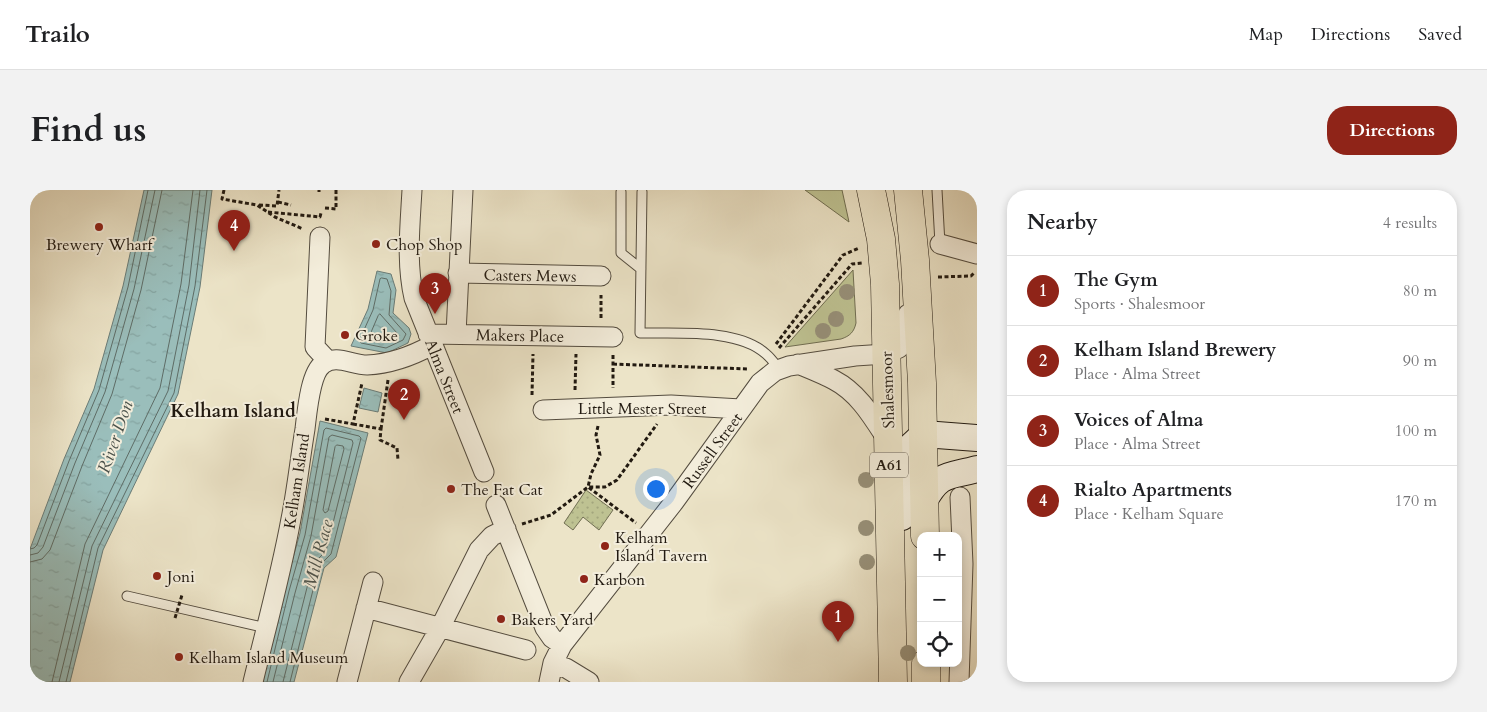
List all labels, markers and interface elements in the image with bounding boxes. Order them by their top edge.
text: Trailo [25,18,90,51]
text: Map [1249,22,1283,47]
text: Directions [1311,22,1390,47]
text: Saved [1418,22,1462,47]
text: Find us [30,106,146,154]
button: Directions [1327,106,1457,155]
text: Nearby [1027,208,1098,237]
pin: 4 [218,210,250,251]
text: 4 results [1383,212,1437,234]
marker: Brewery Wharf [93,221,105,233]
place label: Brewery Wharf [46,234,155,256]
place label: Chop Shop [386,234,462,256]
marker: Chop Shop [370,238,382,250]
street label: Casters Mews [483,264,577,288]
text: The Gym [1074,267,1158,293]
pin: 3 [419,273,451,314]
text: 1 [1039,280,1047,302]
text: 80 m [1403,280,1437,302]
text: Sports · Shalesmoor [1074,293,1205,315]
street label: Makers Place [476,324,564,348]
place label: Groke [355,325,398,347]
marker: Groke [339,329,351,341]
street label: Alma Street [419,336,469,417]
text: Kelham Island Brewery [1074,337,1276,363]
text: 2 [1039,350,1047,372]
text: 90 m [1403,350,1437,372]
street label: Shalesmoor [876,351,900,429]
text: Place · Alma Street [1074,363,1200,385]
pin: 2 [388,379,420,420]
water label: River Don [91,397,140,477]
district label: Kelham Island [170,398,296,424]
street label: Little Mester Street [578,398,706,420]
text: Voices of Alma [1074,407,1204,433]
street label: Russell Street [678,408,748,493]
text: 3 [1039,420,1047,442]
text: 100 m [1395,420,1437,442]
street label: Kelham Island [279,431,315,530]
text: Place · Alma Street [1074,433,1200,455]
road number: A61 [870,452,908,478]
your location [643,476,669,502]
text: Rialto Apartments [1074,477,1232,503]
place label: The Fat Cat [461,479,543,501]
marker: The Fat Cat [445,483,457,495]
text: 4 [1039,490,1047,512]
text: 170 m [1395,490,1437,512]
text: Place · Kelham Square [1074,503,1224,525]
water label: Mill Race [297,516,340,591]
place label: Kelham Island Tavern [615,527,708,567]
map controls [917,532,962,667]
button: + [917,532,962,577]
marker: Kelham Island Tavern [599,540,611,552]
place label: Joni [165,566,195,588]
place label: Karbon [594,569,645,591]
marker: Joni [151,570,163,582]
marker: Karbon [578,573,590,585]
button: − [917,577,962,622]
pin: 1 [822,601,854,642]
place label: Bakers Yard [511,609,594,631]
marker: Bakers Yard [495,613,507,625]
button: locate [917,622,962,667]
place label: Kelham Island Museum [189,647,349,669]
marker: Kelham Island Museum [173,651,185,663]

